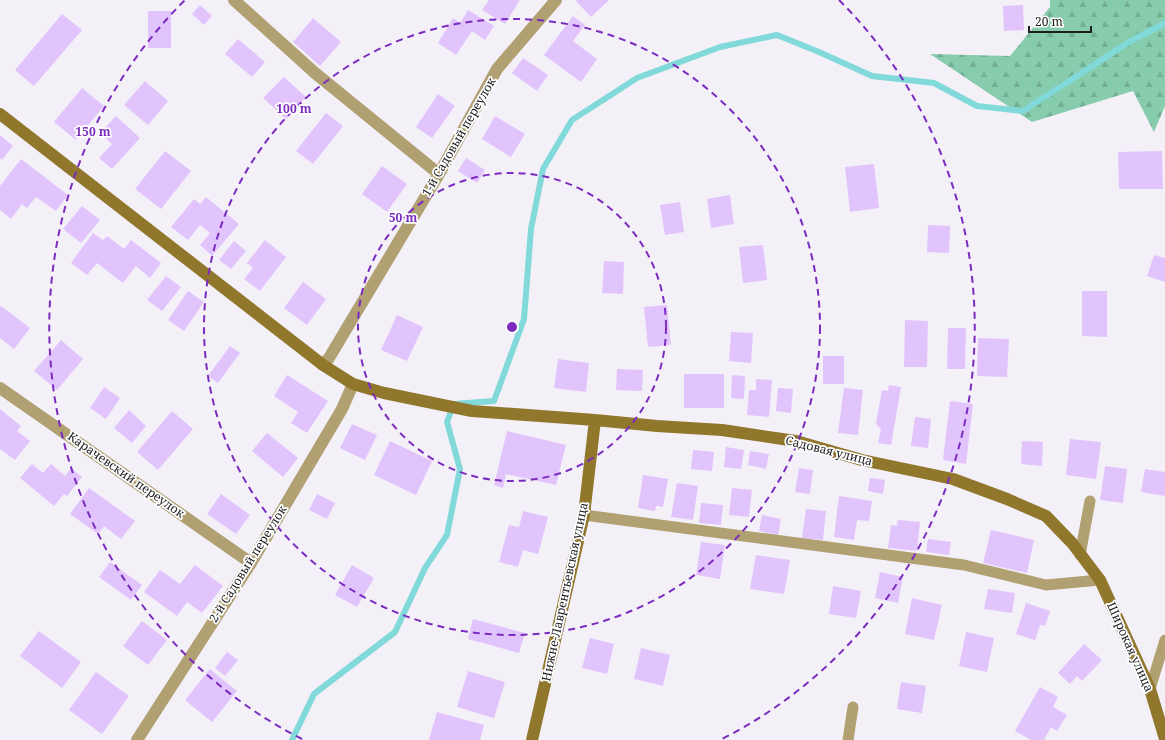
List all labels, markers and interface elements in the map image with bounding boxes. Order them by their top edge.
scale bar [1029,8,1091,34]
text: 20 m [1035,13,1063,30]
street label: 1-й Садовый переулок [418,73,500,199]
text: 100 m [276,100,312,117]
text: 150 m [75,123,111,140]
text: 50 m [389,209,417,226]
centre of rings [505,320,519,334]
street label: Карачевский переулок [64,428,189,522]
street label: Садовая улица [784,431,875,470]
street label: 2-й Садовый переулок [205,501,291,625]
street label: Нижне-Лаврентьевская улица [537,501,592,683]
street label: Широкая улица [1103,599,1158,694]

